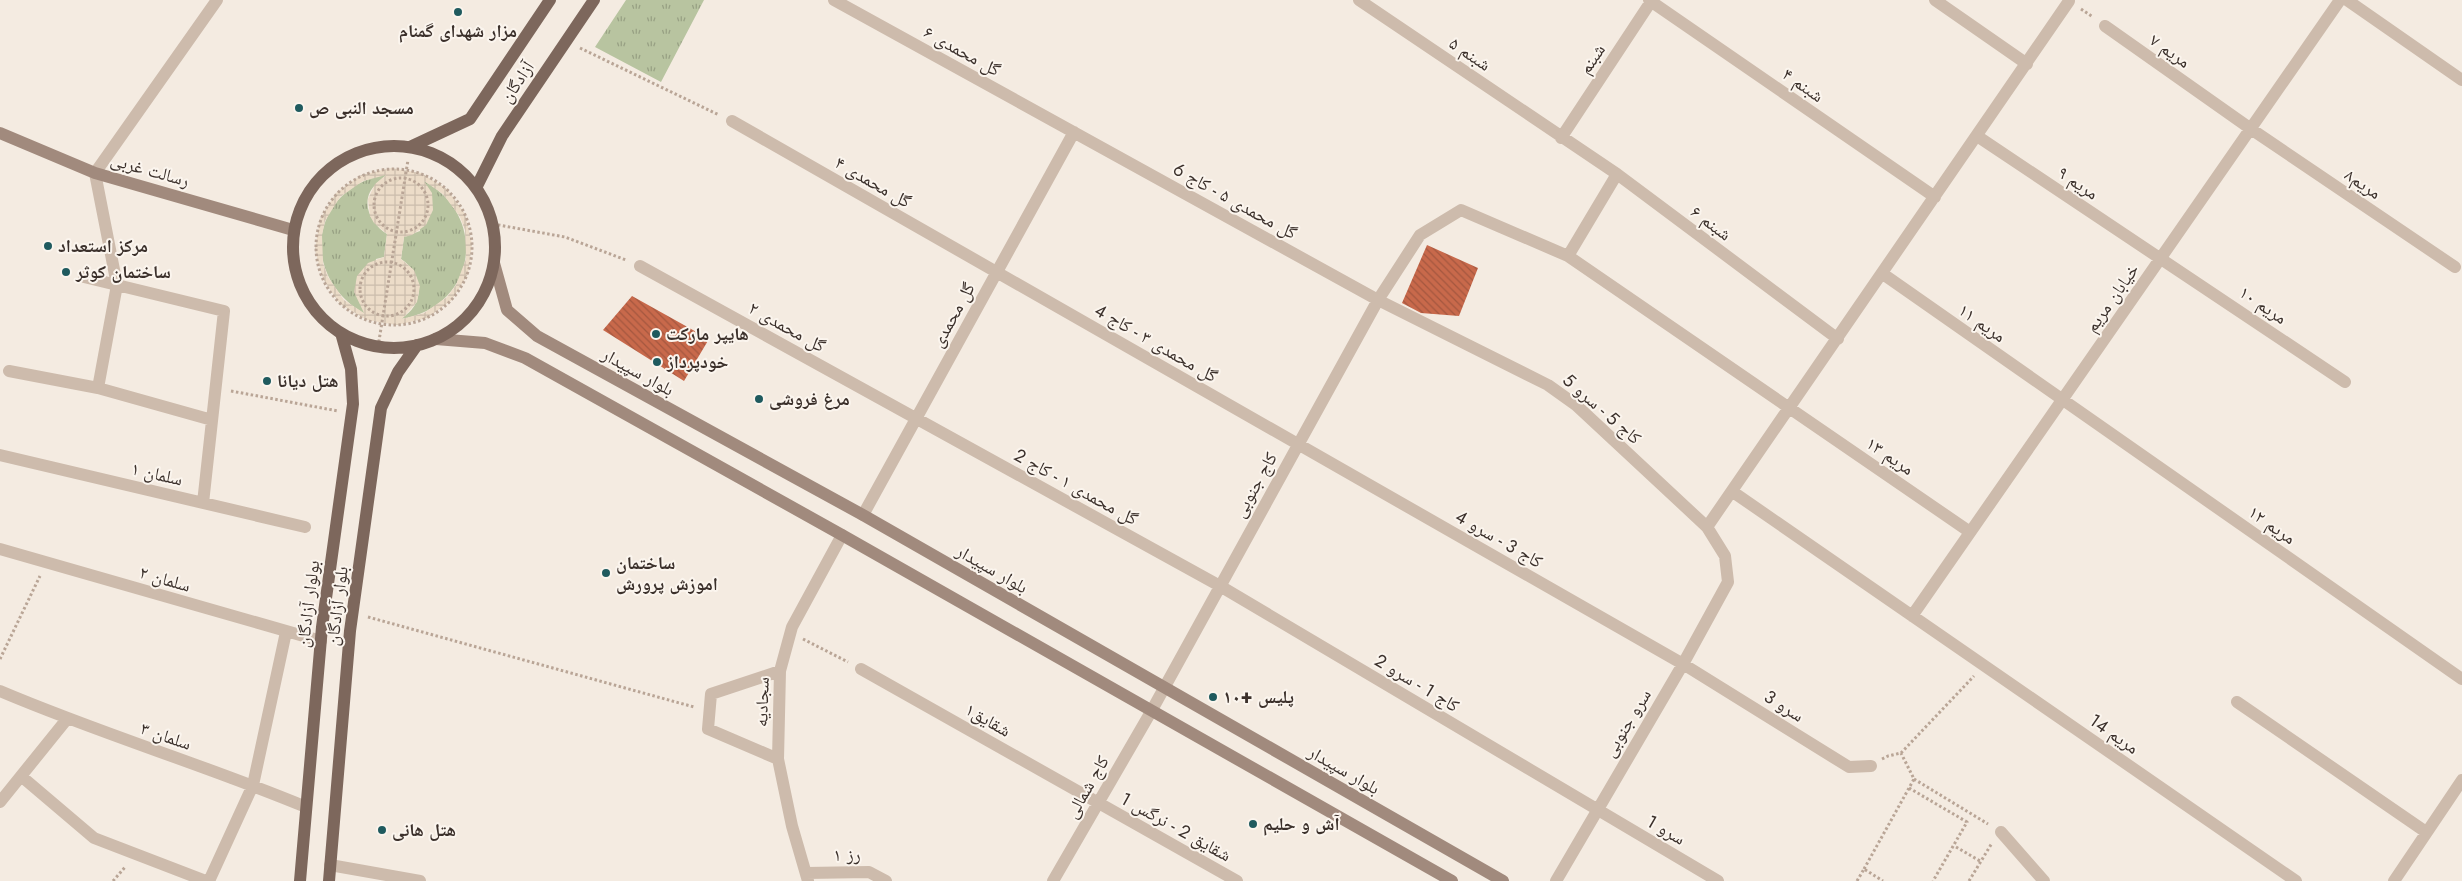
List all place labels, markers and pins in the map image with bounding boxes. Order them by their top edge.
marker: مزار شهدای گمنام [452,6,464,18]
place label: مزار شهدای گمنام [399,18,517,44]
place label: مسجد النبی ص [309,95,414,121]
marker: مسجد النبی ص [293,102,305,114]
place label: مرکز استعداد [58,233,148,259]
marker: مرکز استعداد [42,240,54,252]
place label: ساختمان کوثر [75,259,171,285]
marker: ساختمان کوثر [60,266,72,278]
place label: هایپر مارکت [666,321,749,347]
marker: هایپر مارکت [650,328,662,340]
place label: خودپرداز [666,349,729,375]
marker: خودپرداز [651,356,663,368]
place label: هتل دیانا [277,368,339,394]
marker: هتل دیانا [261,375,273,387]
place label: مرغ فروشی [769,386,850,412]
marker: مرغ فروشی [753,393,765,405]
place label: ساختمان اموزش پرورش [616,550,718,597]
marker: ساختمان اموزش پرورش [600,567,612,579]
place label: پلیس +۱۰ [1223,684,1294,710]
marker: پلیس +۱۰ [1207,691,1219,703]
place label: آش و حلیم [1263,811,1340,837]
place label: هتل هانی [392,817,456,843]
marker: آش و حلیم [1247,818,1259,830]
marker: هتل هانی [376,824,388,836]

